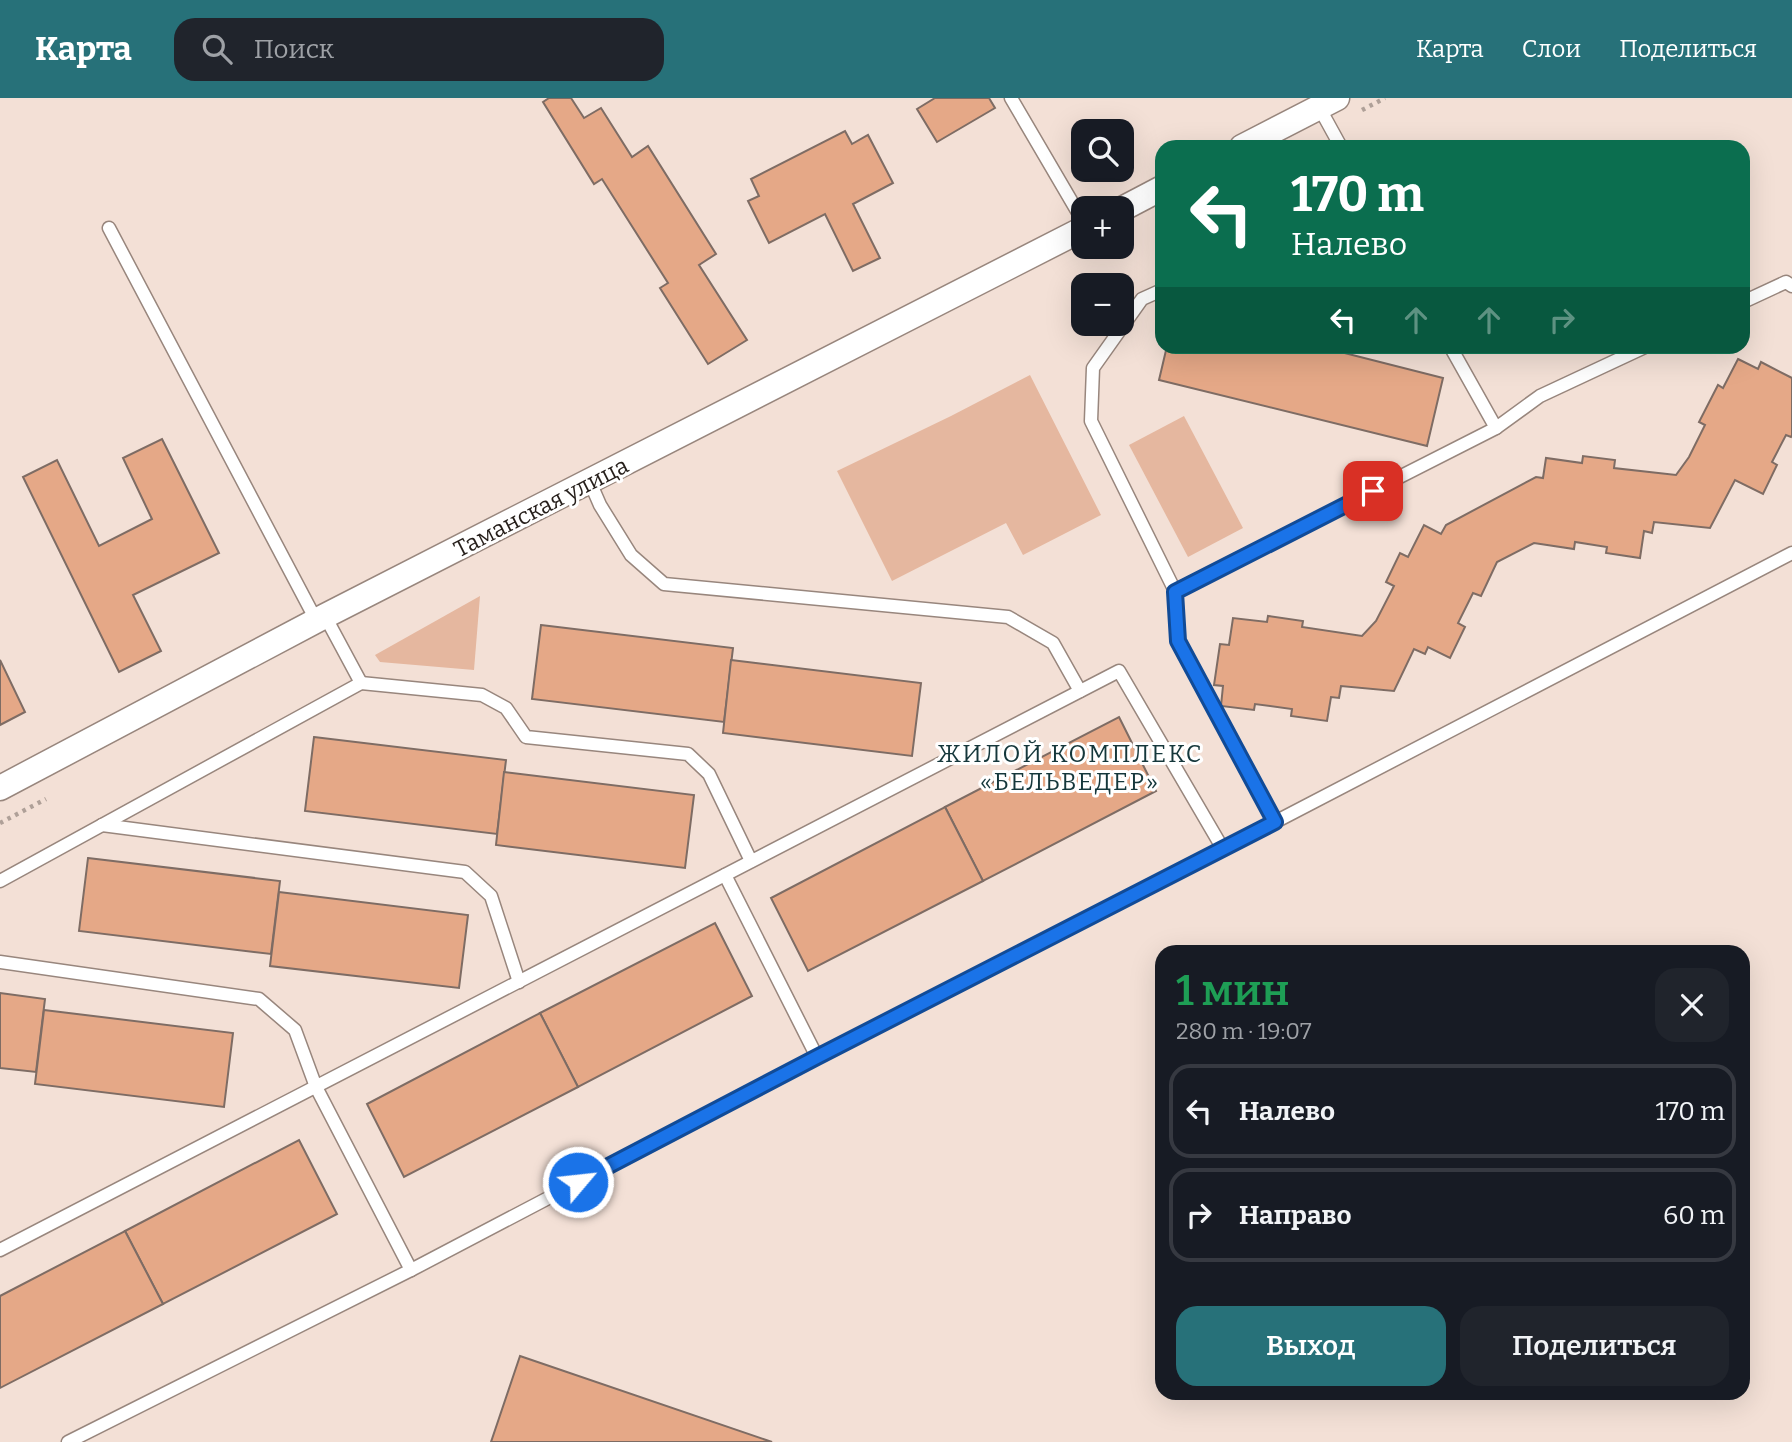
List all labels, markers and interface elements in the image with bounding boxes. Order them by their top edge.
search box [174,18,664,81]
text: Карта [35,29,132,69]
icon: search [198,30,236,68]
text: Поиск [254,34,334,65]
text: Карта [1416,35,1484,63]
text: Слои [1522,35,1581,63]
text: Поделиться [1619,35,1757,63]
map controls [1071,119,1134,336]
button: search [1071,119,1134,182]
text: 170 m [1291,165,1424,224]
icon: left [1176,168,1267,259]
button: + [1071,196,1134,259]
text: Налево [1291,225,1407,263]
button: − [1071,273,1134,336]
icon: left [1324,301,1362,339]
icon: ahead [1397,301,1435,339]
icon: ahead [1470,301,1508,339]
icon: right [1543,301,1581,339]
street label: Таманская улица [449,451,633,563]
pin [1343,461,1403,521]
icon: arrive [1354,472,1392,510]
district label: ЖИЛОЙ КОМПЛЕКС «БЕЛЬВЕДЕР» [937,740,1203,796]
text: 1 мин [1176,966,1289,1016]
button: close [1655,968,1729,1042]
text: 280 m · 19:07 [1176,1017,1312,1045]
icon: left [1180,1092,1218,1130]
text: Налево [1239,1096,1335,1127]
text: 170 m [1655,1096,1725,1127]
position arrow [541,1145,615,1219]
icon: right [1180,1196,1218,1234]
text: Направо [1239,1200,1352,1231]
text: 60 m [1663,1200,1725,1231]
button: Выход [1176,1306,1446,1386]
button: Поделиться [1460,1306,1729,1386]

